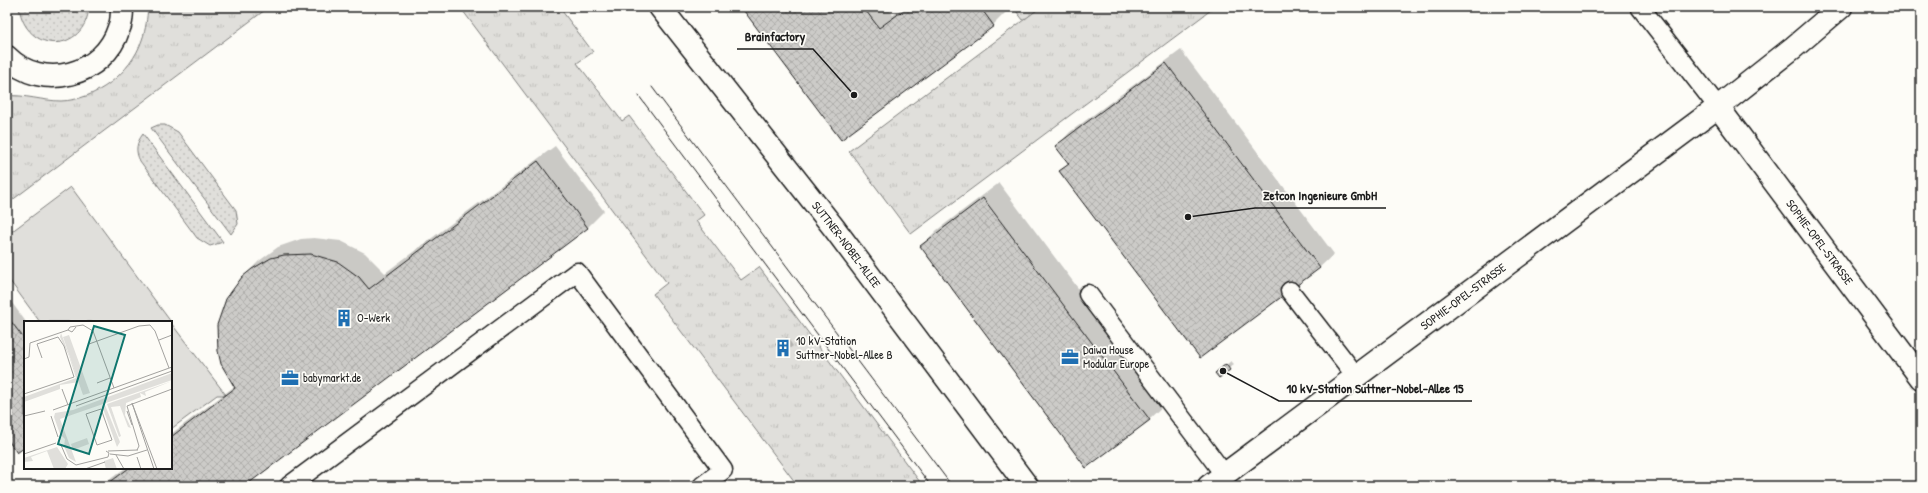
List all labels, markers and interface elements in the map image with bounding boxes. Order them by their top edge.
callout: Brainfactory [737,24,813,49]
text: Brainfactory [745,27,806,46]
callout: Zetcon Ingenieure GmbH [1255,183,1386,208]
text: Zetcon Ingenieure GmbH [1263,186,1377,205]
street label: SOPHIE-OPEL-STRASSE [1782,196,1858,289]
street label: SUTTNER-NOBEL-ALLEE [808,198,885,292]
street label: SOPHIE-OPEL-STRASSE [1417,258,1510,334]
building icon: O-Werk [334,308,354,328]
place label: O-Werk [357,309,390,326]
inset map [24,321,172,469]
place label: 10 kV-Station Suttner-Nobel-Allee B [796,332,893,363]
building icon: 10 kV-Station Suttner-Nobel-Allee B [773,338,793,358]
place label: Daiwa House Modular Europe [1083,341,1149,372]
office icon: Daiwa House Modular Europe [1060,347,1080,367]
office icon: babymarkt.de [280,368,300,388]
place label: babymarkt.de [303,369,362,386]
callout: 10 kV-Station Suttner-Nobel-Allee 15 [1279,376,1472,401]
text: 10 kV-Station Suttner-Nobel-Allee 15 [1287,379,1464,397]

